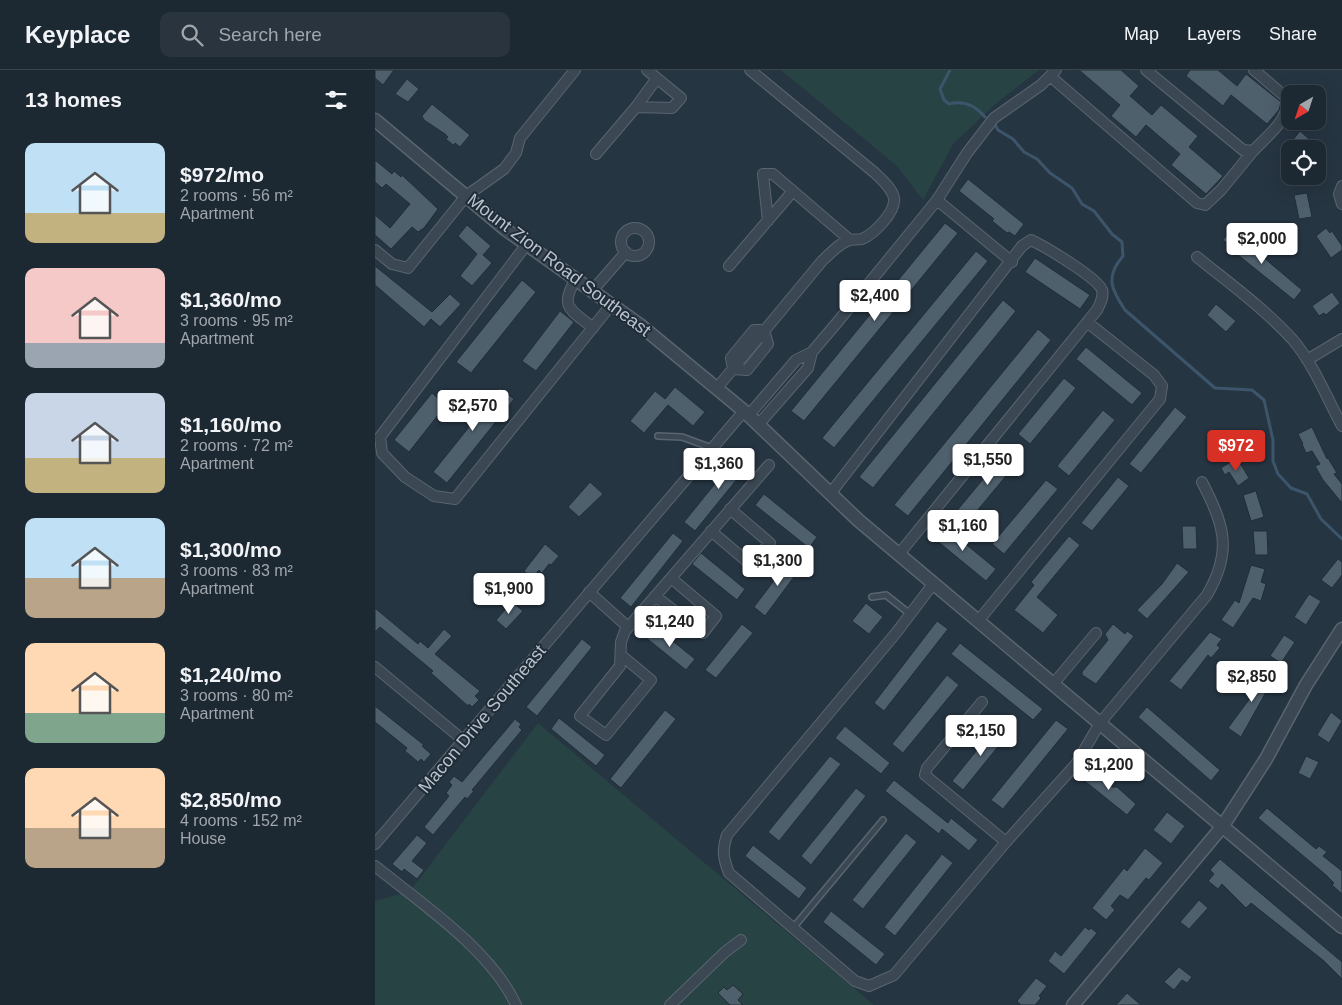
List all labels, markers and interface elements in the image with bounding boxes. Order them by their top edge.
search box [160,12,510,57]
text: Keyplace [25,21,130,48]
icon: search [178,21,206,49]
text: Search here [218,24,322,45]
text: Map [1124,24,1159,44]
text: Layers [1187,24,1241,44]
text: Share [1269,24,1317,44]
north arrow [1281,85,1326,130]
map controls [1281,85,1326,185]
icon: filters [322,86,350,114]
text: 13 homes [25,88,122,111]
button: locate [1281,140,1326,185]
icon: home [65,163,125,223]
text: $972/mo [180,163,264,186]
text: 2 rooms · 56 m² [180,187,293,204]
street label: Mount Zion Road Southeast [463,190,655,340]
text: Apartment [180,205,254,222]
pin: $2,000 [1221,222,1303,265]
text: $2,000 [1238,230,1286,247]
pin: $2,400 [834,280,916,322]
text: $2,400 [851,287,899,304]
icon: home [65,288,125,348]
text: $1,360/mo [180,288,282,311]
text: 3 rooms · 95 m² [180,312,293,329]
text: Apartment [180,330,254,347]
pin: $2,570 [432,390,514,432]
text: $2,570 [449,397,497,414]
icon: home [65,413,125,473]
text: $1,160/mo [180,413,282,436]
pin: $972 [1206,430,1266,472]
text: 2 rooms · 72 m² [180,437,293,454]
text: $972 [1218,437,1254,454]
pin: $1,550 [947,444,1029,486]
pin: $1,360 [678,448,760,490]
text: $1,550 [964,451,1012,468]
text: Apartment [180,455,254,472]
text: $1,360 [695,455,743,472]
pin: $1,160 [922,510,1004,552]
text: $1,160 [939,517,987,534]
icon: home [65,538,125,598]
text: $1,300/mo [180,538,282,561]
pin: $1,300 [737,544,819,587]
text: $1,300 [754,552,802,569]
text: 3 rooms · 83 m² [180,562,293,579]
pin: $1,900 [468,572,550,615]
text: Apartment [180,580,254,597]
text: $1,900 [485,580,533,597]
pin: $1,240 [629,606,711,648]
text: $1,240 [646,613,694,630]
street label: Macon Drive Southeast [414,641,550,797]
pin: $2,850 [1211,660,1293,703]
icon: home [65,663,125,723]
text: $1,240/mo [180,663,282,686]
text: $2,850 [1228,668,1276,685]
text: 3 rooms · 80 m² [180,687,293,704]
text: Apartment [180,705,254,722]
pin: $2,150 [940,714,1022,757]
text: $2,150 [957,722,1005,739]
pin: $1,200 [1068,748,1150,791]
text: $1,200 [1085,756,1133,773]
icon: home [65,788,125,848]
text: $2,850/mo [180,788,282,811]
text: 4 rooms · 152 m² [180,812,302,829]
text: House [180,830,226,847]

